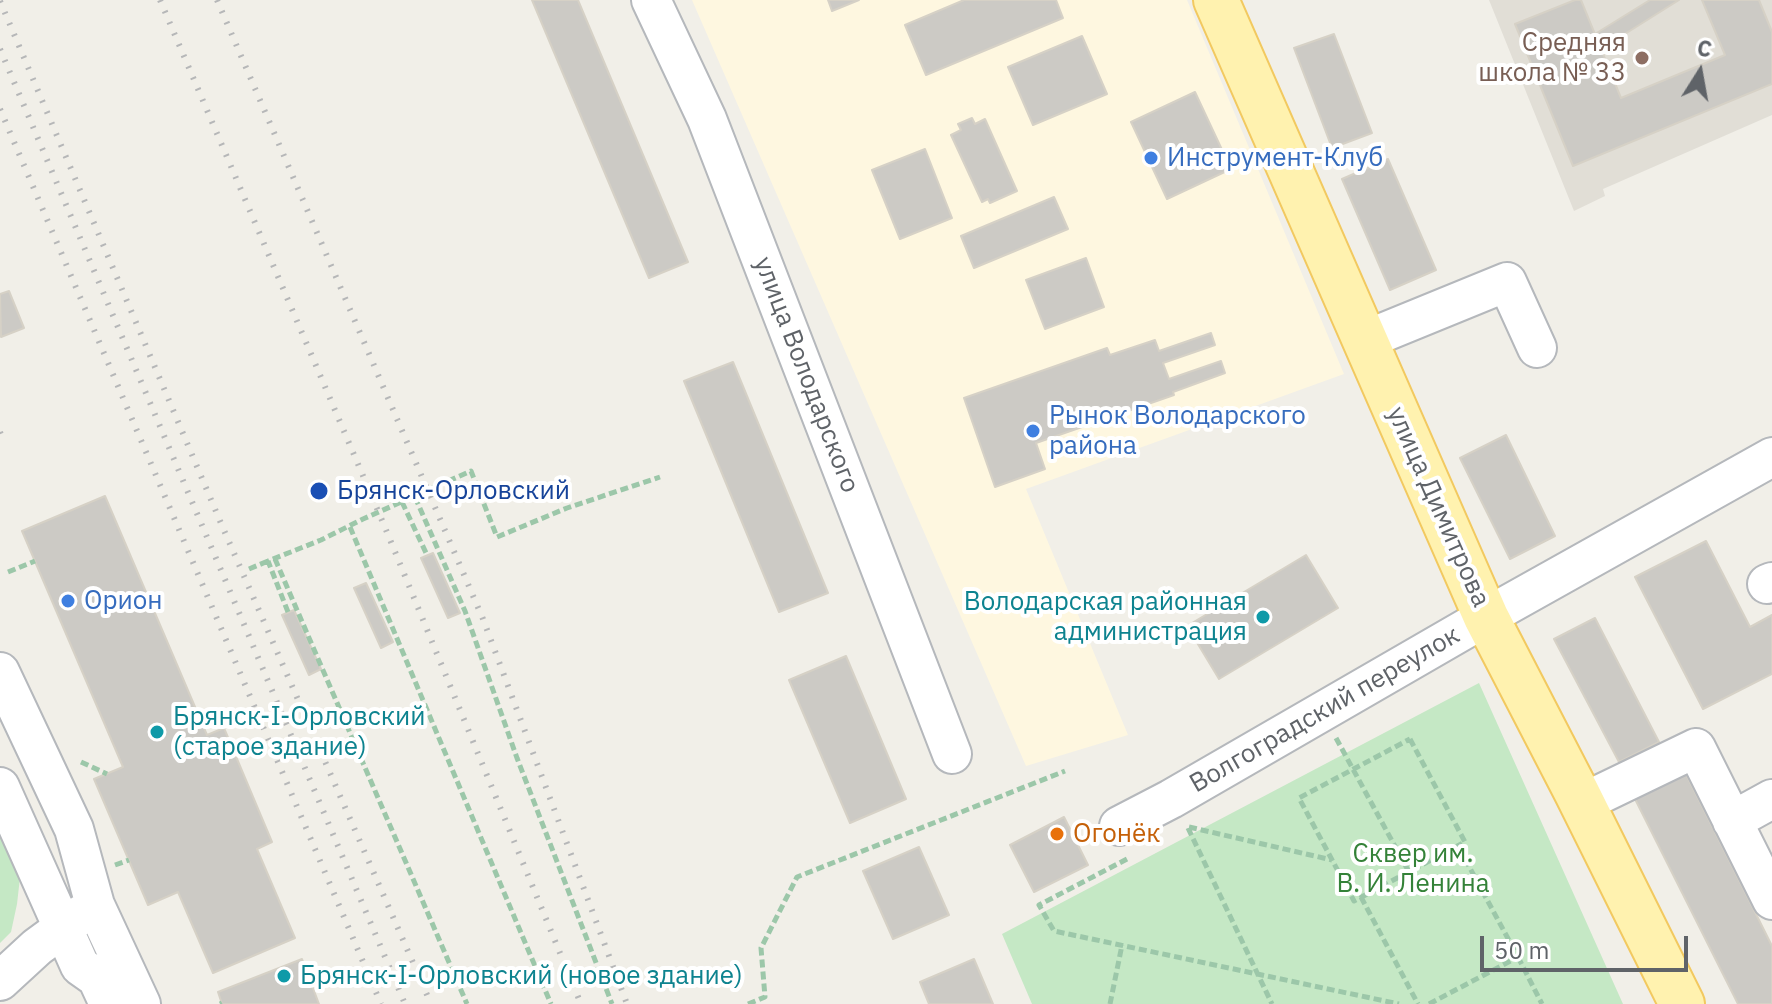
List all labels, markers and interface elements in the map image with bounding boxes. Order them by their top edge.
place label: Средняя школа № 33 [1478,27,1626,88]
north arrow [1660,32,1740,112]
text: С [1695,32,1714,64]
marker: Средняя школа № 33 [1633,49,1651,67]
place label: Инструмент-Клуб [1167,142,1383,174]
marker: Инструмент-Клуб [1142,149,1160,167]
street label: улица Володарского [747,253,865,497]
place label: Рынок Володарского района [1049,400,1306,462]
street label: улица Димитрова [1380,402,1496,612]
marker: Рынок Володарского района [1024,422,1042,440]
place label: Брянск-Орловский [337,475,570,507]
marker: Брянск-Орловский [308,480,330,502]
place label: Орион [84,585,163,617]
place label: Володарская районная администрация [964,586,1247,648]
marker: Орион [59,592,77,610]
marker: Володарская районная администрация [1254,608,1272,626]
street label: Волгоградский переулок [1184,620,1466,800]
place label: Брянск-I-Орловский (старое здание) [173,701,426,762]
marker: Брянск-I-Орловский (старое здание) [148,723,166,741]
place label: Огонёк [1073,818,1161,850]
marker: Огонёк [1048,825,1066,843]
park label: Сквер им. В. И. Ленина [1336,838,1490,900]
scale bar [1484,920,1692,970]
text: 50 m [1494,934,1549,966]
place label: Брянск-I-Орловский (новое здание) [300,960,743,992]
marker: Брянск-I-Орловский (новое здание) [275,967,293,985]

